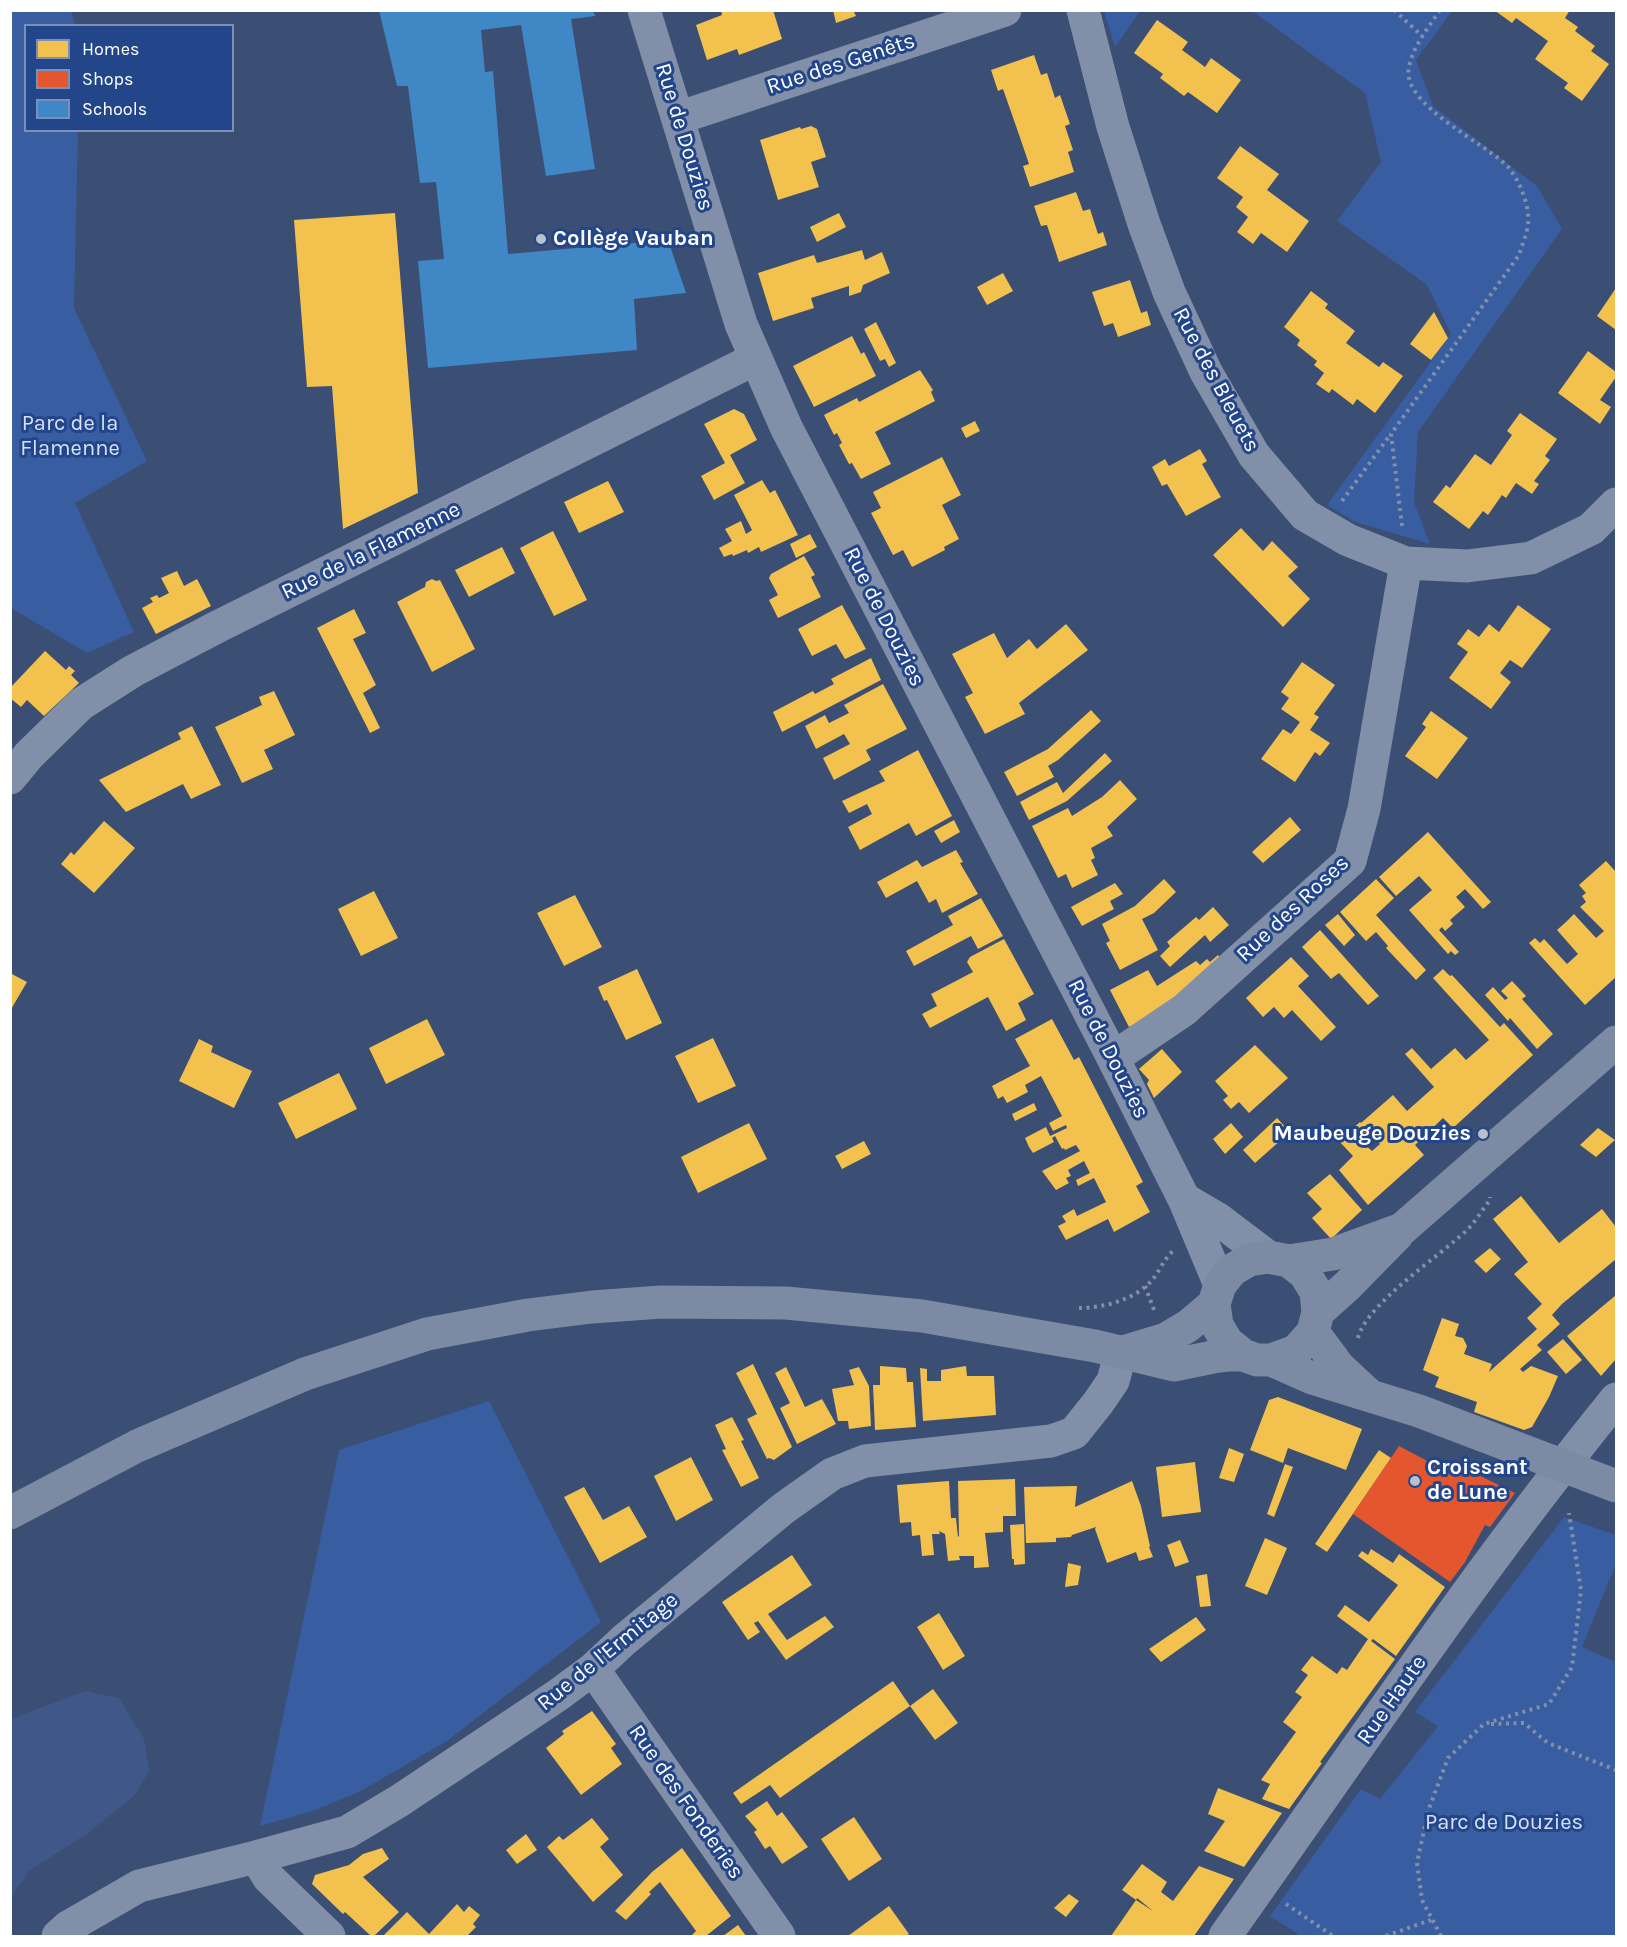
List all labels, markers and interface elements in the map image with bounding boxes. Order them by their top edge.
legend [24,24,234,132]
street label: Rue des Genêts [764,28,918,100]
text: Homes [82,38,139,60]
street label: Rue de Douzies [649,60,719,214]
text: Shops [82,68,134,90]
text: Schools [82,98,147,120]
place label: Collège Vauban [553,226,714,252]
marker: Collège Vauban [534,232,548,246]
street label: Rue des Bleuets [1167,303,1265,457]
park label: Parc de la Flamenne [20,411,120,463]
street label: Rue de la Flamenne [277,496,465,606]
street label: Rue de Douzies [838,543,930,691]
street label: Rue des Roses [1231,850,1355,968]
street label: Rue de Douzies [1062,975,1154,1123]
place label: Maubeuge Douzies [1273,1121,1471,1147]
marker: Maubeuge Douzies [1476,1127,1490,1141]
place label: Croissant de Lune [1427,1455,1528,1506]
marker: Croissant de Lune [1408,1474,1422,1488]
street label: Rue de l'Ermitage [532,1587,684,1717]
street label: Rue Haute [1352,1650,1432,1750]
street label: Rue des Fonderies [623,1720,749,1884]
park label: Parc de Douzies [1425,1810,1583,1836]

